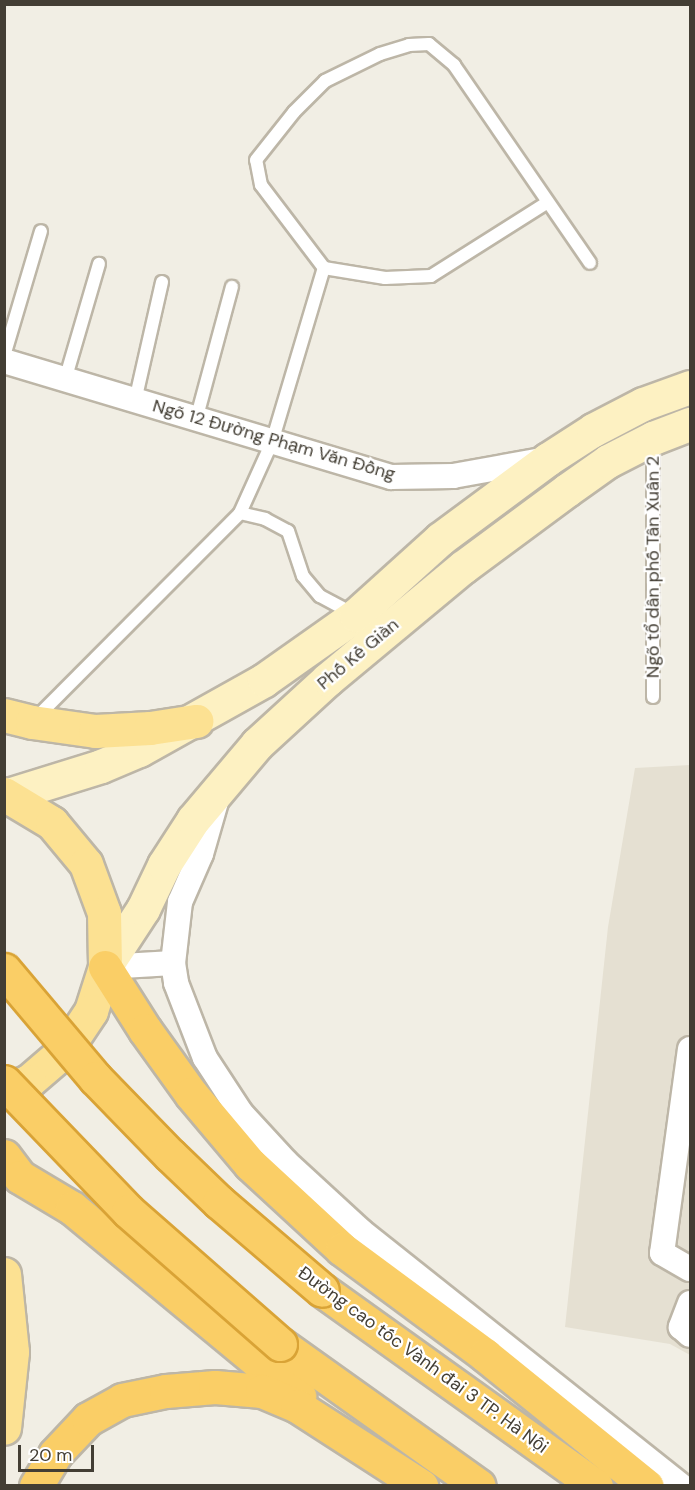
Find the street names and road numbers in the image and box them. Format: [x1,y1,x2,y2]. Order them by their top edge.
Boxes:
street label: Ngõ 12 Đường Phạm Văn Đồng [150,395,398,485]
street label: Ngõ tổ dân phố Tân Xuân 2 [642,456,664,678]
street label: Phố Kẻ Giàn [313,614,403,694]
street label: Đường cao tốc Vành đai 3 TP. Hà Nội [294,1262,552,1458]

